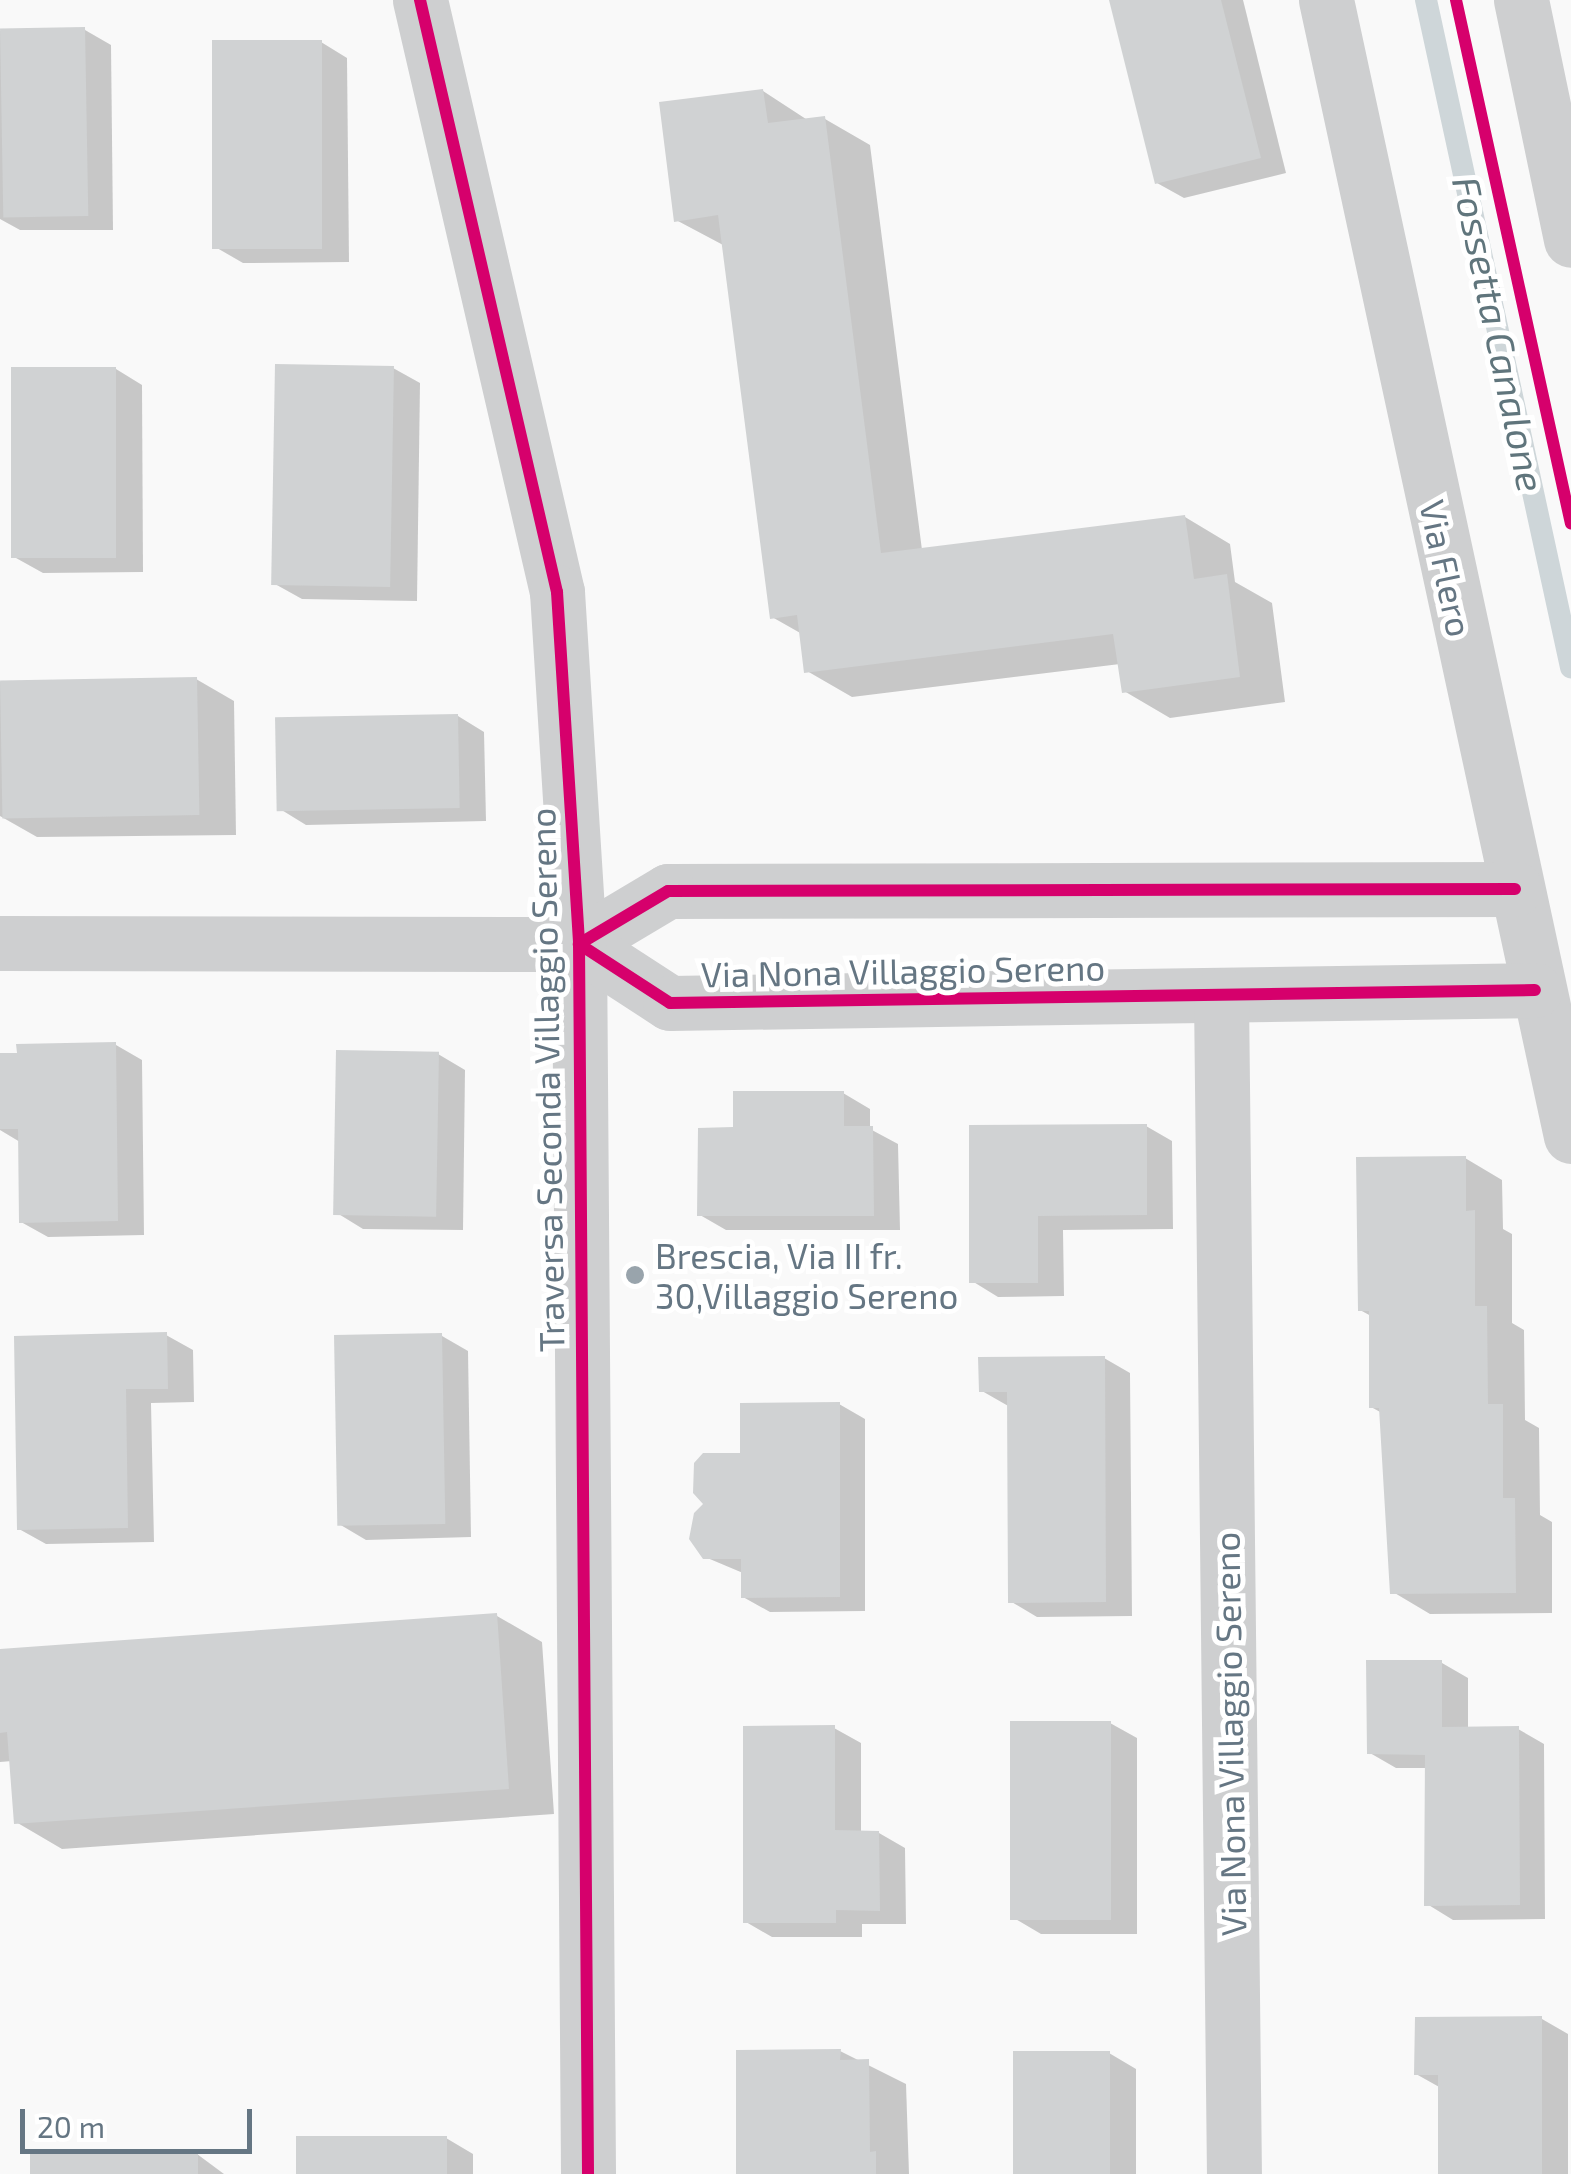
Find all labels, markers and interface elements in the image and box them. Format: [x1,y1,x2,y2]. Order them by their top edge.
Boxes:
water label: Fossetta Canalone [1443,172,1555,496]
street label: Via Flero [1412,496,1482,640]
street label: Traversa Seconda Villaggio Sereno [520,807,572,1353]
street label: Via Nona Villaggio Sereno [700,945,1106,995]
place label: Brescia, Via II fr. 30,Villaggio Sereno [655,1234,958,1316]
marker: Brescia, Via II fr. 30,Villaggio Sereno [624,1264,646,1286]
street label: Via Nona Villaggio Sereno [1204,1531,1254,1937]
scale bar [25,2089,258,2151]
text: 20 m [37,2108,105,2144]

